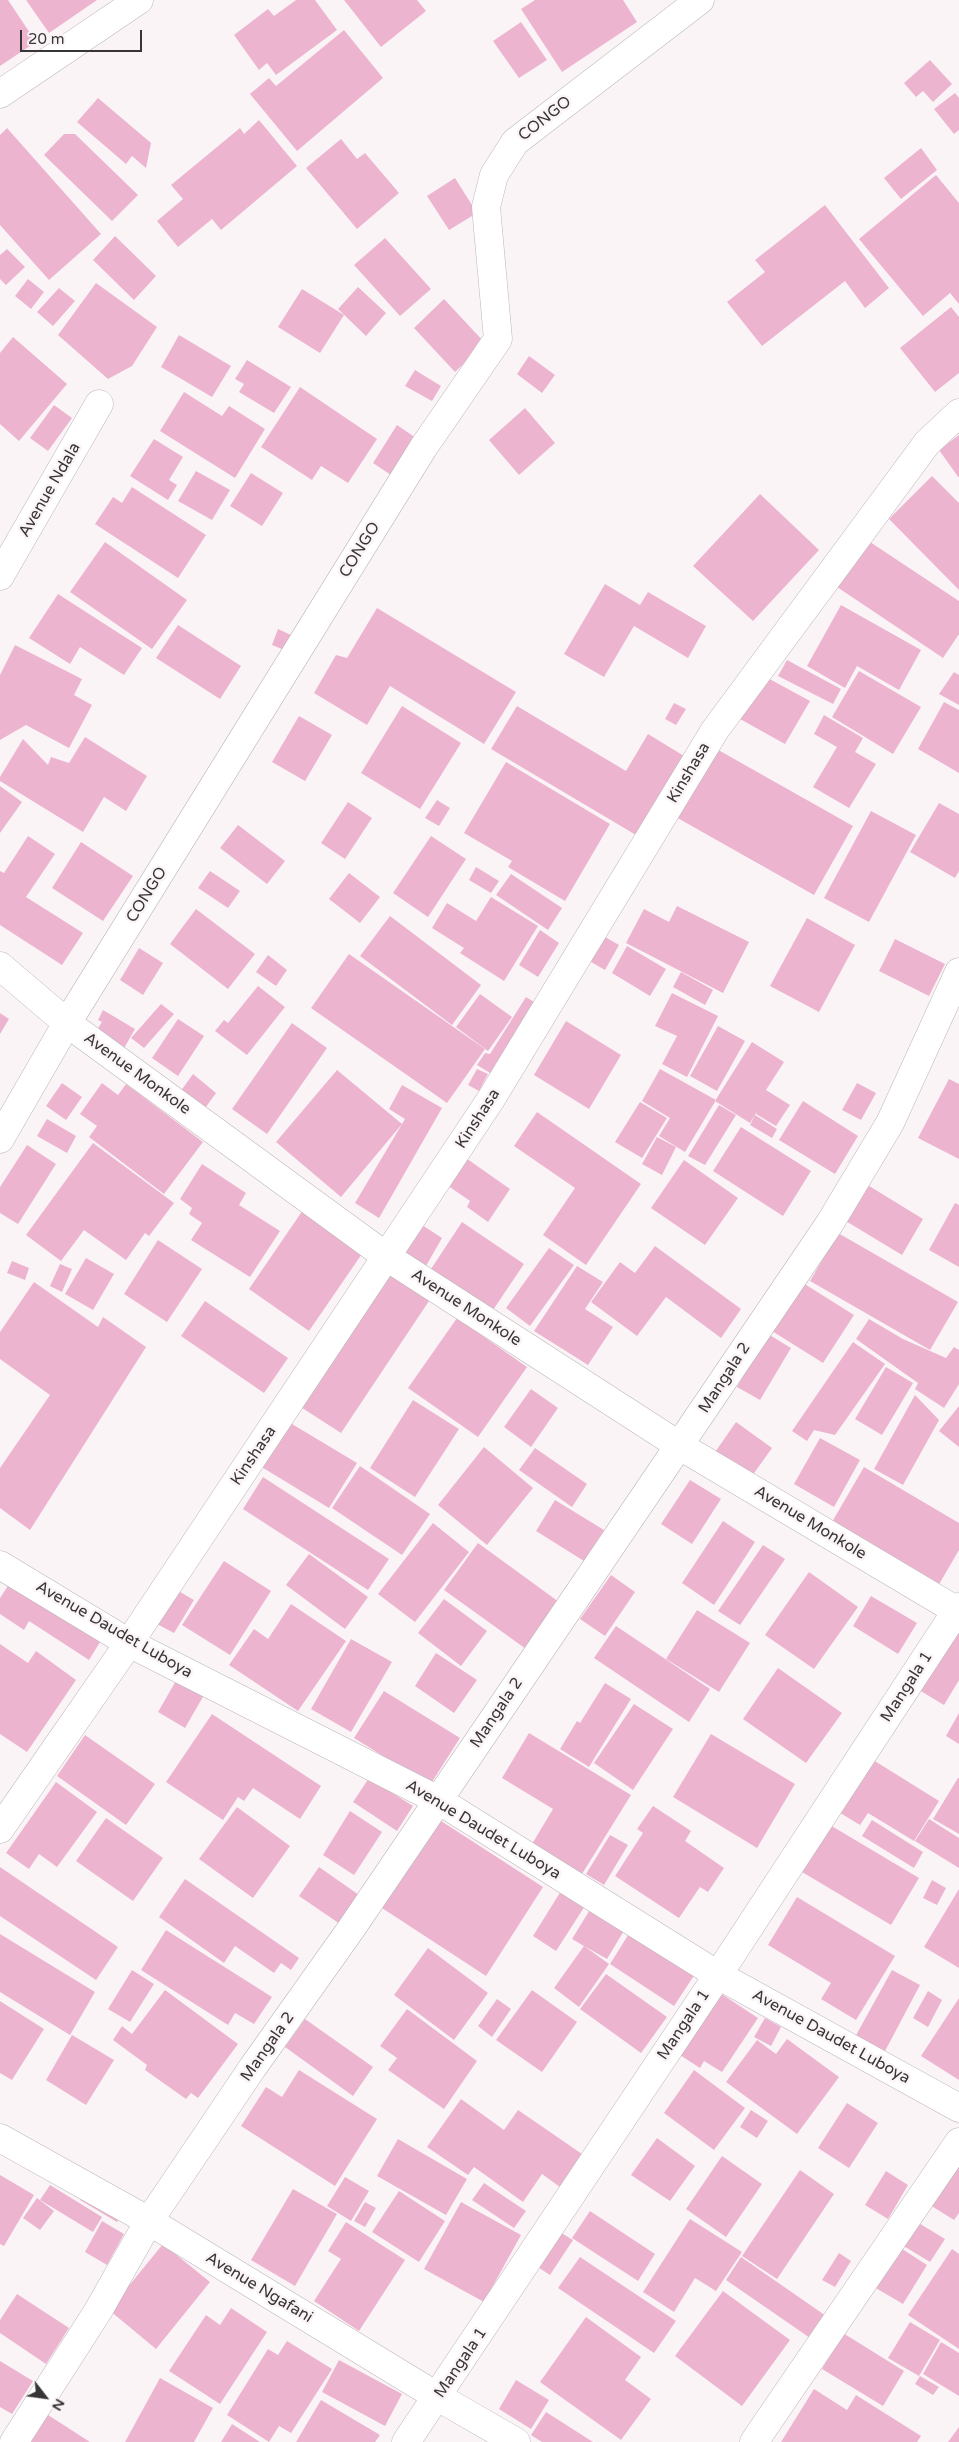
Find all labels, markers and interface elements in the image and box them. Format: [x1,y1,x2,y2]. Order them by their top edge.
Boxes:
scale bar [22,20,145,52]
text: 20 m [28,30,65,48]
street label: CONGO [515,92,575,146]
street label: Avenue Ndala [15,439,85,541]
street label: CONGO [335,519,385,581]
street label: Kinshasa [663,739,715,807]
street label: CONGO [122,864,172,926]
street label: Avenue Monkole [80,1029,194,1119]
street label: Kinshasa [452,1085,504,1153]
street label: Avenue Monkole [407,1265,525,1351]
street label: Mangala 2 [695,1339,755,1417]
street label: Kinshasa [227,1423,281,1489]
street label: Avenue Monkole [750,1482,870,1564]
street label: Avenue Daudet Luboya [32,1577,196,1683]
street label: Mangala 1 [877,1648,937,1726]
street label: Mangala 2 [467,1674,527,1752]
street label: Avenue Daudet Luboya [402,1776,564,1884]
street label: Mangala 1 [654,1986,714,2064]
street label: Avenue Daudet Luboya [749,1986,913,2088]
street label: Mangala 2 [237,2009,299,2085]
street label: Avenue Ngafani [202,2248,316,2328]
street label: Mangala 1 [431,2324,491,2402]
north arrow [20,2372,70,2422]
text: N [48,2396,69,2414]

